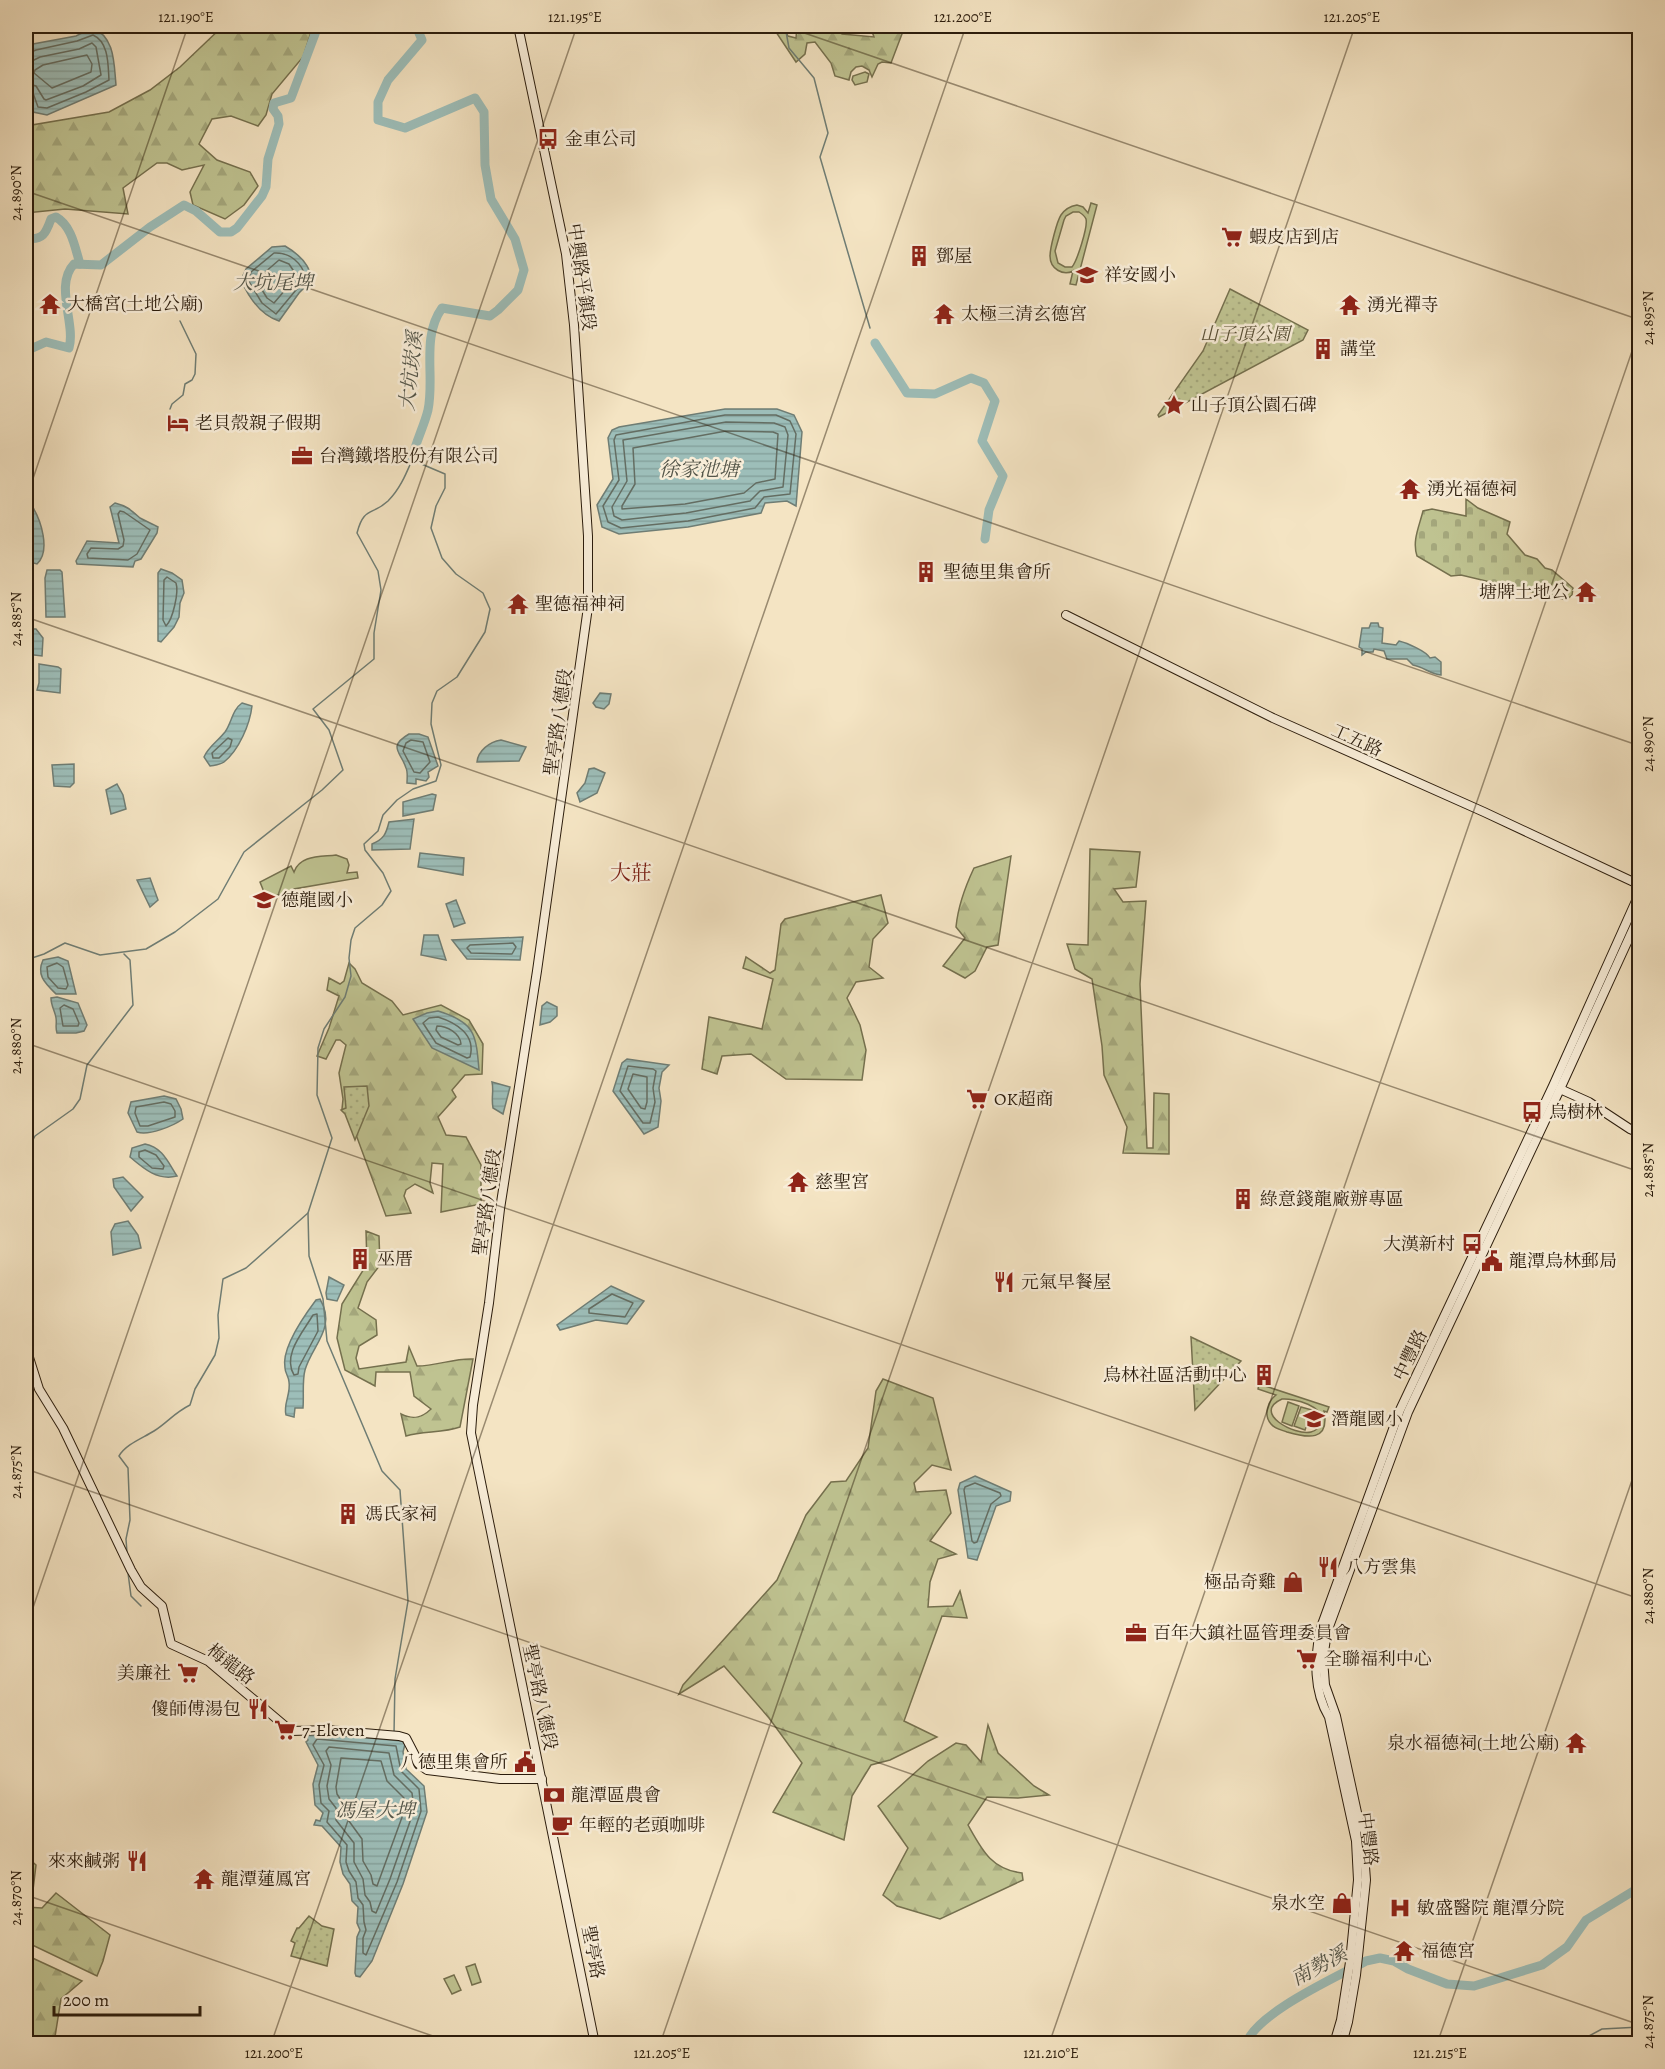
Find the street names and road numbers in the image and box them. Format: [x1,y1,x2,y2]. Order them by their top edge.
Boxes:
street label: 中興路平鎮段 [563,222,601,332]
street label: 聖亭路八德段 [539,667,577,777]
street label: 工五路 [1327,718,1387,762]
street label: 聖亭路八德段 [468,1147,506,1257]
street label: 中豐路 [1387,1325,1433,1385]
street label: 梅龍路 [202,1638,260,1690]
street label: 聖亭路八德段 [517,1642,563,1752]
street label: 中豐路 [1353,1811,1383,1867]
street label: 聖亭路 [576,1923,610,1981]

